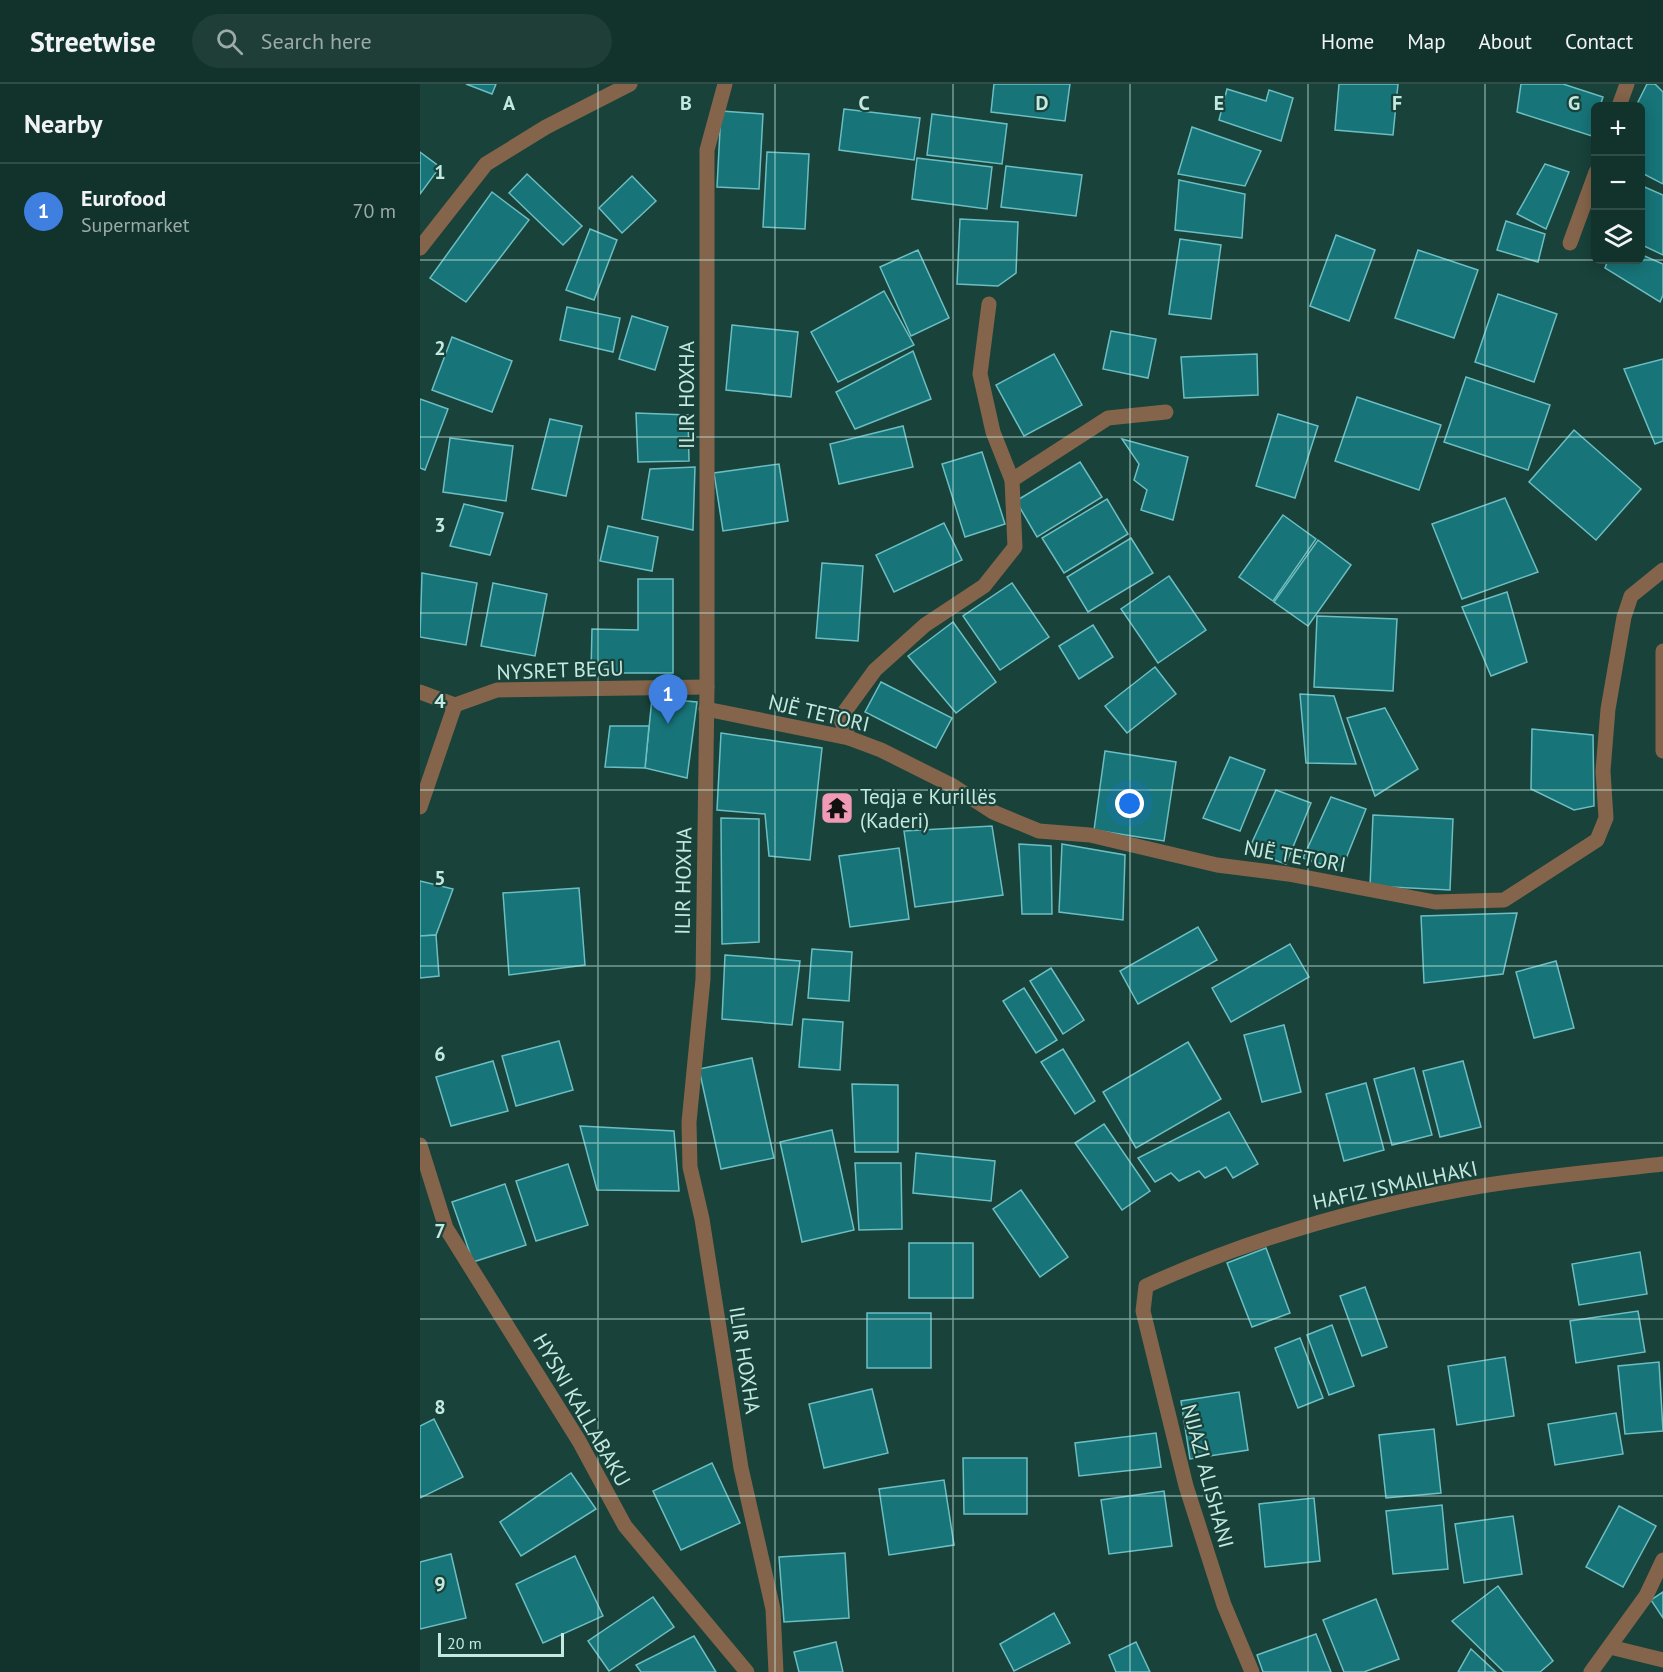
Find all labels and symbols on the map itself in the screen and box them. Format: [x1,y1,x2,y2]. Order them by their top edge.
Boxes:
text: A [503,90,516,116]
text: B [680,90,692,116]
text: C [858,90,870,116]
text: D [1036,90,1049,116]
text: E [1214,90,1224,116]
text: F [1392,90,1402,116]
text: G [1568,90,1580,116]
text: 1 [434,159,446,185]
text: 2 [434,335,446,361]
street label: ILIR HOXHA [673,340,700,449]
text: 3 [434,512,446,538]
street label: NYSRET BEGU [496,654,624,686]
pin: 1 [648,674,688,724]
text: 4 [434,688,446,714]
street label: NJË TETORI [766,688,872,738]
place label: Teqja e Kurillës (Kaderi) [860,783,997,834]
your location [1115,789,1144,818]
temple icon: Teqja e Kurillës (Kaderi) [819,790,855,826]
street label: ILIR HOXHA [669,826,697,935]
street label: NJË TETORI [1242,834,1348,878]
text: 5 [434,865,446,891]
text: 6 [434,1041,446,1067]
street label: HAFIZ ISMAILHAKI [1310,1154,1480,1216]
text: 7 [434,1218,446,1244]
street label: ILIR HOXHA [723,1305,767,1416]
street label: HYSNI KALLABAKU [527,1329,637,1491]
text: 8 [434,1394,446,1420]
street label: NIJAZI ALISHANI [1176,1401,1240,1551]
text: 9 [434,1571,446,1597]
scale bar [438,1630,564,1658]

